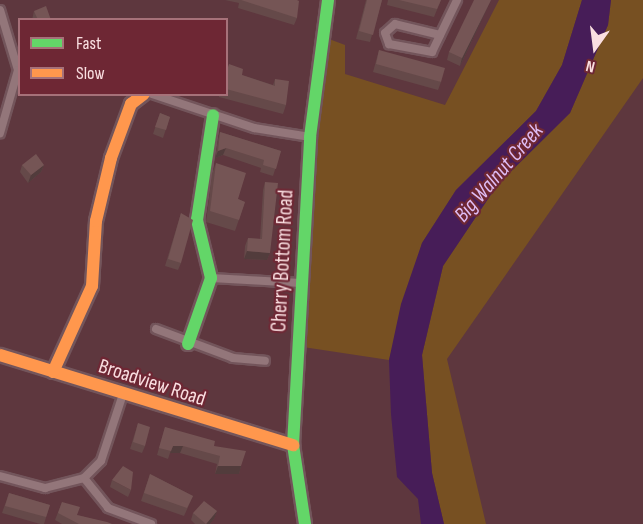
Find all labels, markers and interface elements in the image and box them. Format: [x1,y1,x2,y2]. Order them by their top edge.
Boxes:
legend [18,18,228,96]
north arrow [565,18,625,78]
text: Fast [76,33,101,54]
text: N [584,56,597,76]
text: Slow [76,63,105,84]
water label: Big Walnut Creek [449,118,549,228]
street label: Cherry Bottom Road [267,189,299,333]
street label: Broadview Road [95,354,209,412]

